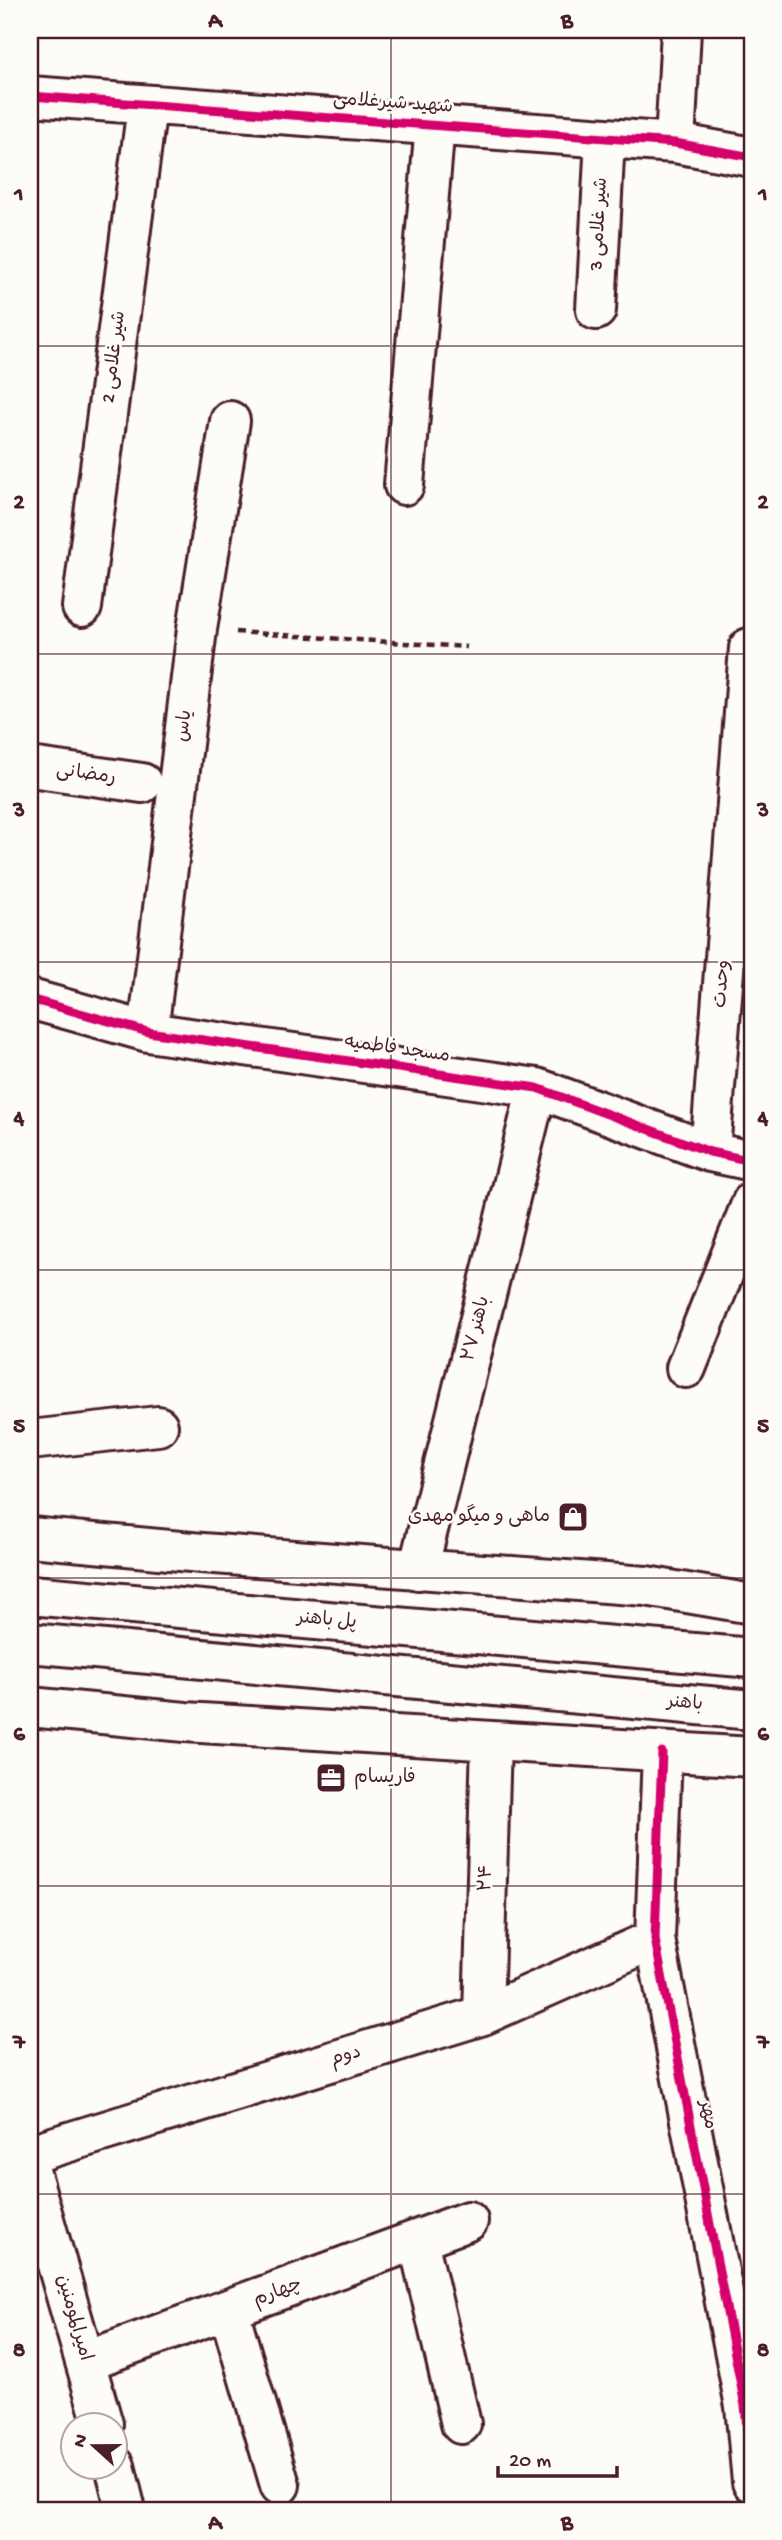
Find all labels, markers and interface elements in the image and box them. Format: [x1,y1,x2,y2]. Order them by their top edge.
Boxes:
text: A [207,9,223,36]
text: B [560,9,574,36]
street label: شهید شیرغلامی [332,88,454,120]
street label: شیر غلامی 3 [586,177,614,272]
text: 1 [13,182,24,209]
text: 1 [757,182,768,209]
street label: شیر غلامی 2 [98,309,132,405]
text: 2 [13,490,25,517]
text: 2 [757,490,769,517]
street label: یاس [172,709,198,743]
street label: رمضانی [55,759,117,791]
text: 3 [12,798,25,825]
text: 3 [756,798,769,825]
street label: وحدت [710,959,736,1009]
street label: مسجد فاطمیه [343,1031,451,1069]
text: 4 [13,1106,25,1133]
text: 4 [757,1106,769,1133]
street label: باهنر ۲۷ [458,1294,496,1364]
text: 5 [13,1414,25,1441]
text: 5 [757,1414,769,1441]
shop icon: ماهی و میگو مهدی [556,1500,590,1534]
place label: ماهی و میگو مهدی [408,1504,550,1529]
street label: پل باهنر [294,1607,358,1635]
street label: باهنر [664,1691,704,1717]
text: 6 [13,1722,26,1749]
text: 6 [757,1722,770,1749]
office icon: فاریسام [314,1761,348,1795]
place label: فاریسام [354,1767,416,1790]
street label: ۲۴ [475,1864,499,1892]
text: 7 [12,2030,26,2057]
text: 7 [756,2030,770,2057]
street label: دوم [328,2041,364,2073]
street label: مهر [693,2097,721,2131]
street label: امیرالمومنین [50,2272,96,2364]
street label: چهارم [250,2273,306,2313]
text: 8 [13,2338,26,2365]
text: 8 [757,2338,770,2365]
north arrow [60,2410,130,2480]
text: N [68,2431,94,2451]
scale bar [498,2435,618,2479]
text: 20 m [509,2450,551,2475]
text: A [207,2511,223,2538]
text: B [560,2511,574,2538]

